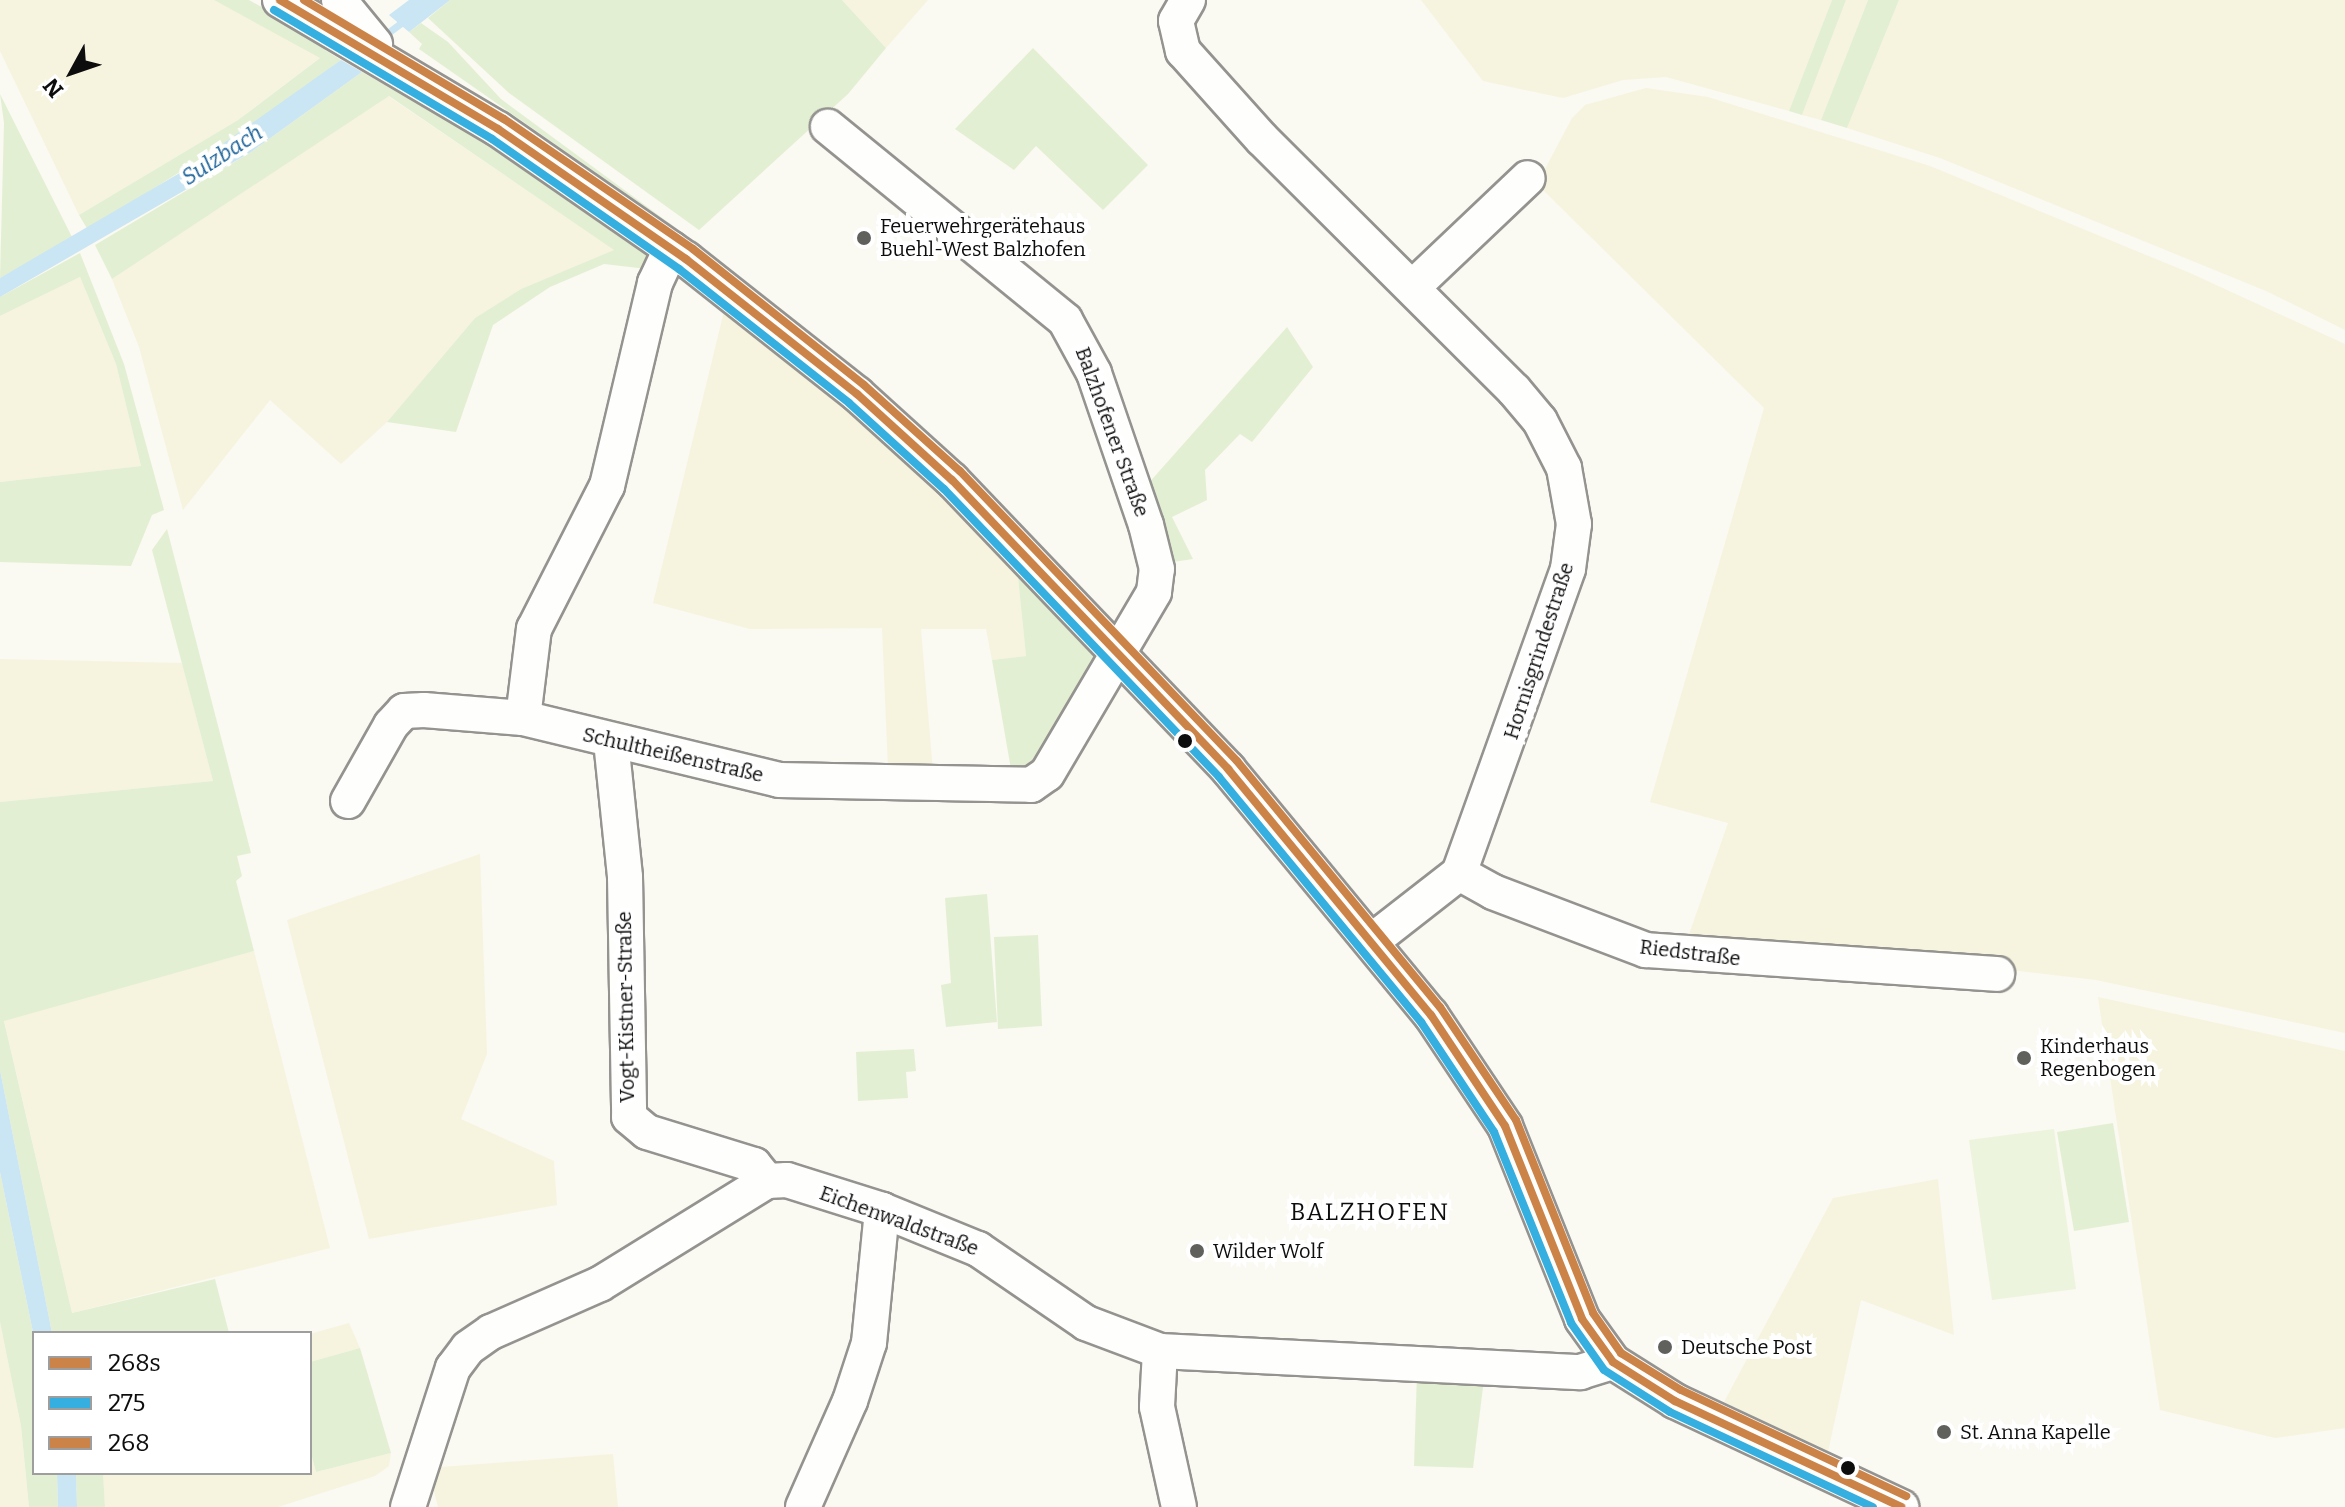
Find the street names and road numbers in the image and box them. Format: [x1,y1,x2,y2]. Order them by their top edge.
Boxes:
street label: Balzhofener Straße [1070,344,1154,520]
street label: Hornisgrindestraße [1499,560,1579,742]
street label: Schultheißenstraße [580,723,766,787]
street label: Vogt-Kistner-Straße [612,911,640,1103]
street label: Riedstraße [1638,935,1742,971]
street label: Eichenwaldstraße [816,1181,982,1261]

